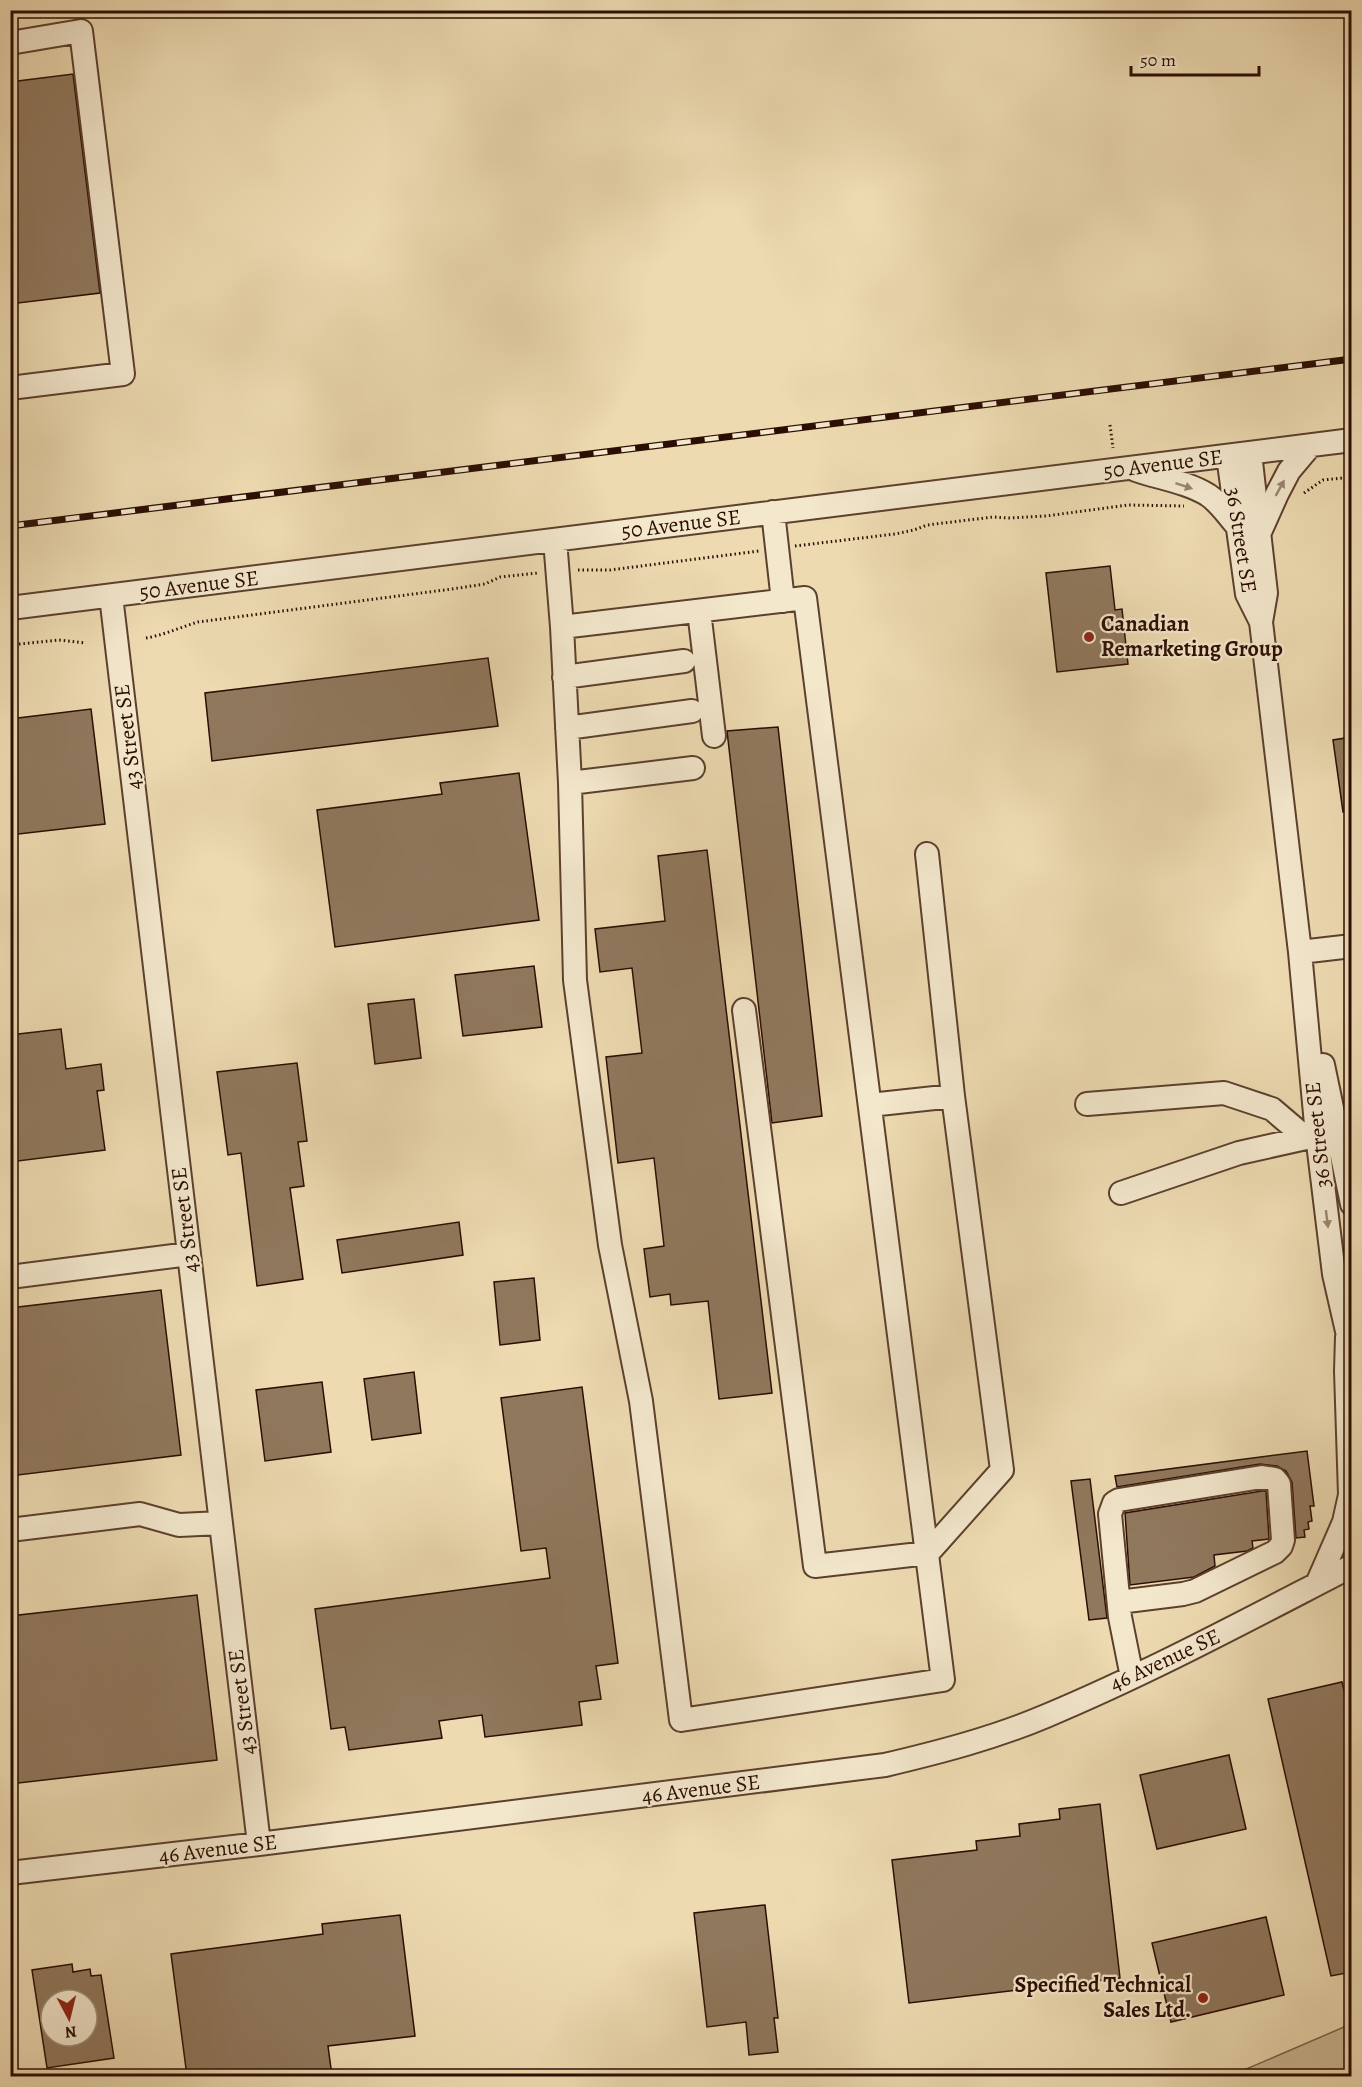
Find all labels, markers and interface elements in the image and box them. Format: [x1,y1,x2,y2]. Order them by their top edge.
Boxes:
scale bar [1131,39,1258,77]
text: 50 m [1140,48,1176,72]
street label: 50 Avenue SE [1102,442,1224,486]
one-way arrow [1275,479,1285,496]
one-way arrow [1175,481,1193,491]
street label: 36 Street SE [1218,485,1264,595]
street label: 50 Avenue SE [620,502,742,546]
street label: 50 Avenue SE [138,563,260,607]
place label: Canadian Remarketing Group [1101,609,1283,664]
marker: Canadian Remarketing Group [1082,630,1096,644]
street label: 43 Street SE [107,682,149,792]
street label: 36 Street SE [1298,1080,1338,1190]
street label: 43 Street SE [164,1165,206,1275]
one-way arrow [1323,1210,1332,1229]
street label: 46 Avenue SE [1105,1621,1225,1699]
street label: 43 Street SE [221,1647,263,1757]
street label: 46 Avenue SE [640,1767,762,1811]
street label: 46 Avenue SE [157,1827,279,1871]
place label: Specified Technical Sales Ltd. [1014,1970,1191,2025]
north arrow [39,1988,99,2048]
marker: Specified Technical Sales Ltd. [1196,1991,1210,2005]
text: N [63,2020,78,2044]

